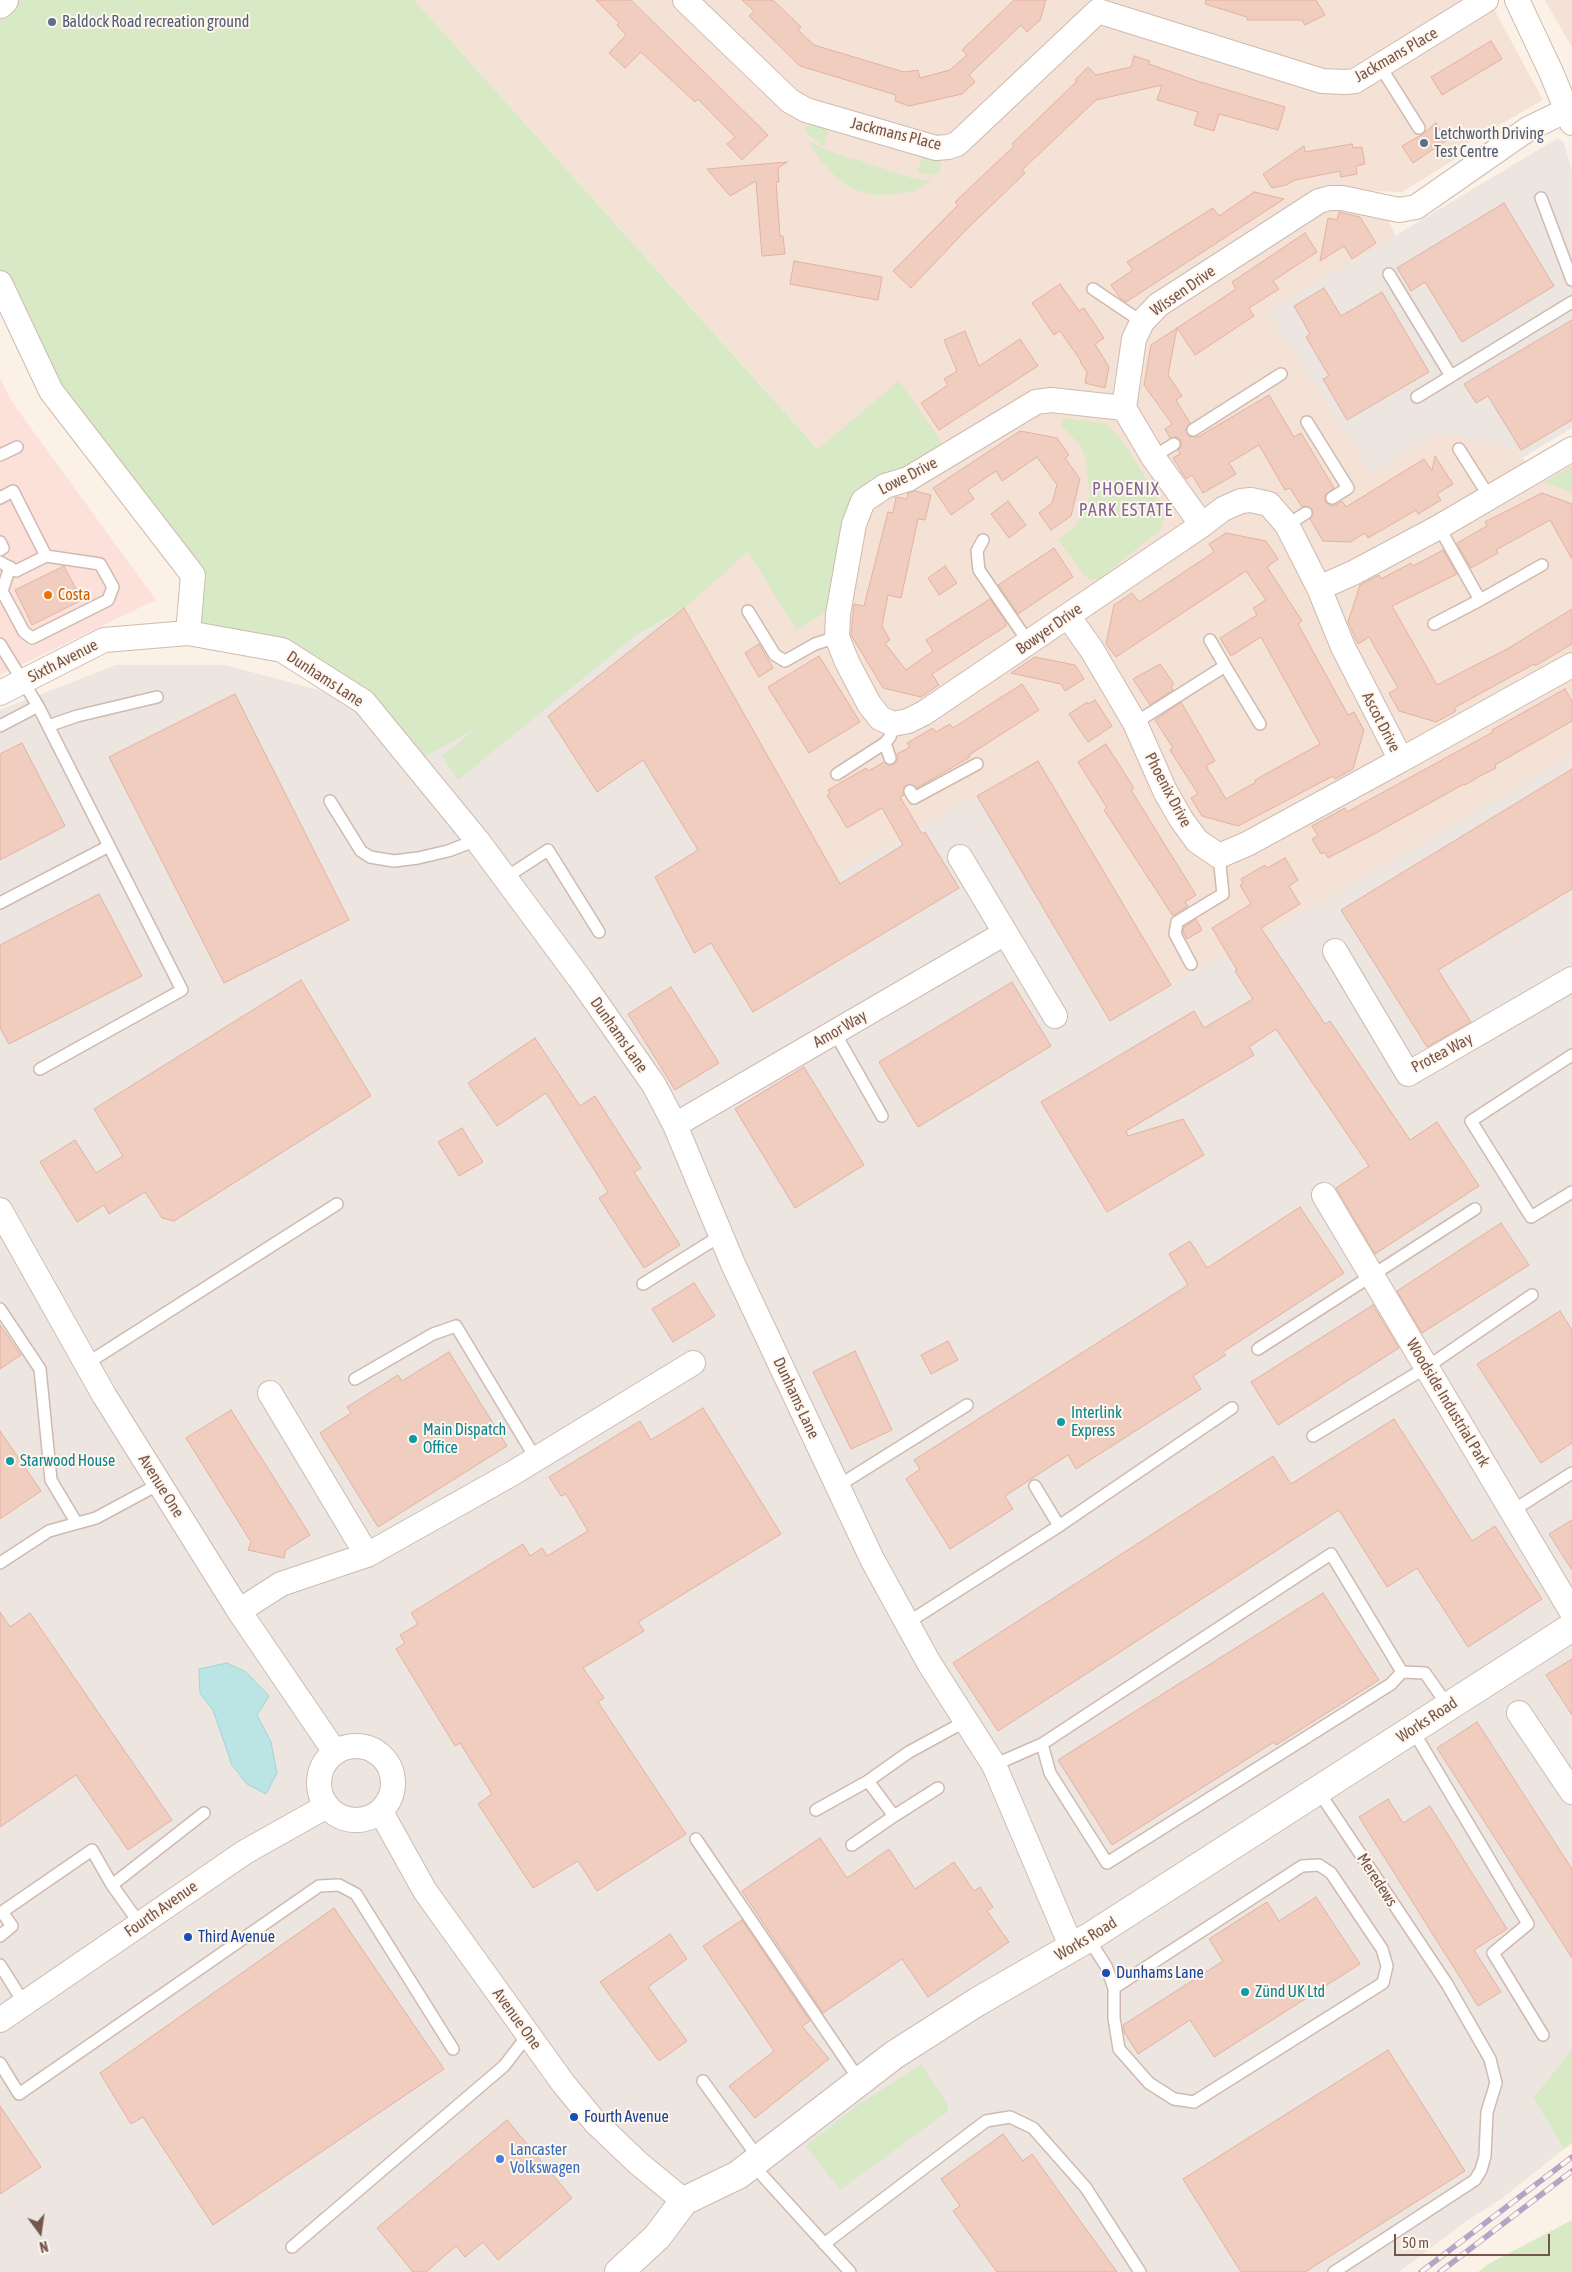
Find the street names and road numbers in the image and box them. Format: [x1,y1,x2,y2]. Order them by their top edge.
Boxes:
street label: Jackmans Place [1351,23,1441,87]
street label: Jackmans Place [849,113,943,155]
street label: Wissen Drive [1147,262,1219,320]
street label: Lowe Drive [875,453,941,499]
street label: Bowyer Drive [1012,599,1086,659]
street label: Sixth Avenue [25,635,101,687]
street label: Dunhams Lane [283,647,367,711]
street label: Ascot Drive [1358,689,1404,755]
street label: Phoenix Drive [1140,749,1196,831]
street label: Dunhams Lane [586,994,652,1076]
street label: Amor Way [810,1006,870,1052]
street label: Protea Way [1408,1029,1476,1077]
street label: Woodside Industrial Park [1402,1335,1494,1471]
street label: Dunhams Lane [769,1354,823,1442]
street label: Avenue One [134,1451,188,1521]
street label: Works Road [1393,1693,1461,1747]
street label: Meredews [1353,1850,1401,1910]
street label: Fourth Avenue [121,1877,201,1941]
street label: Works Road [1052,1913,1120,1965]
street label: Avenue One [488,1985,546,2053]

